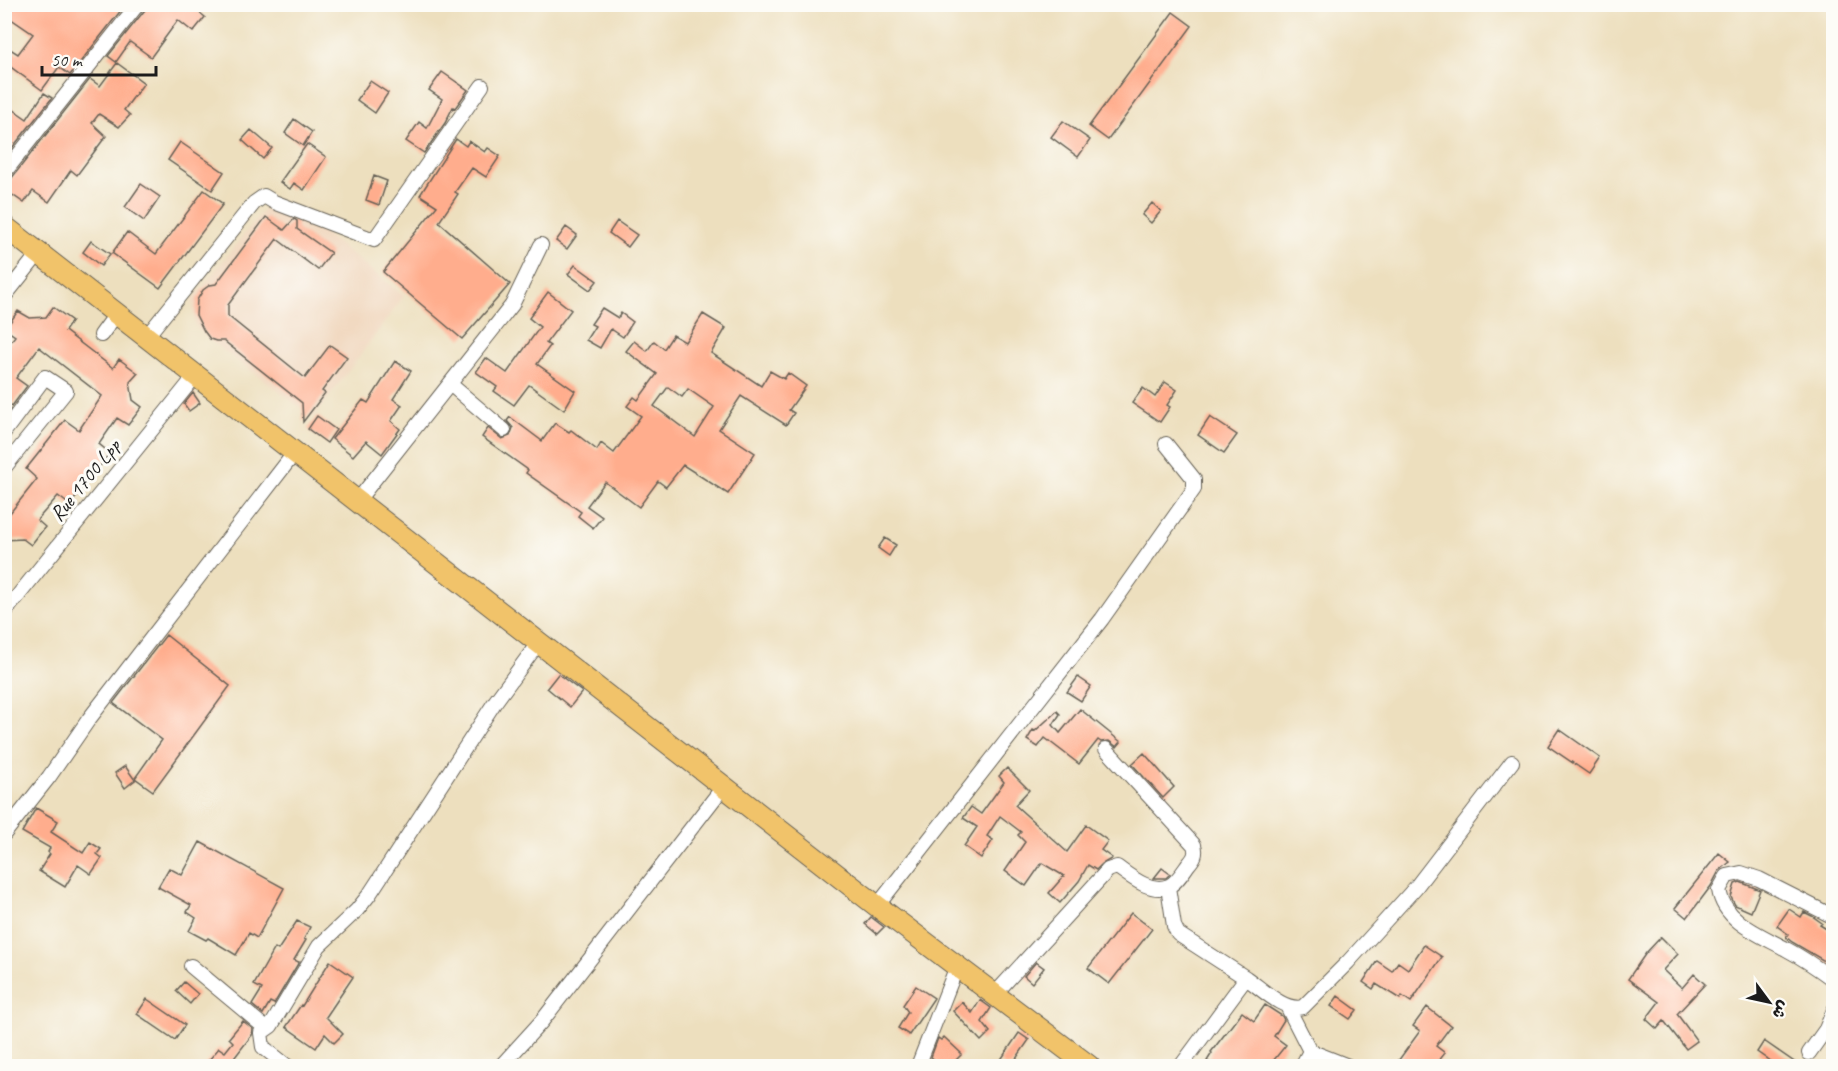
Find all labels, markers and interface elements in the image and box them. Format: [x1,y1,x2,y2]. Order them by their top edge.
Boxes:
scale bar [42,39,156,77]
text: 50 m [51,49,84,71]
street label: Rue 1700 Lpp [44,433,127,526]
north arrow [1739,972,1799,1032]
text: ش [1768,997,1794,1022]

